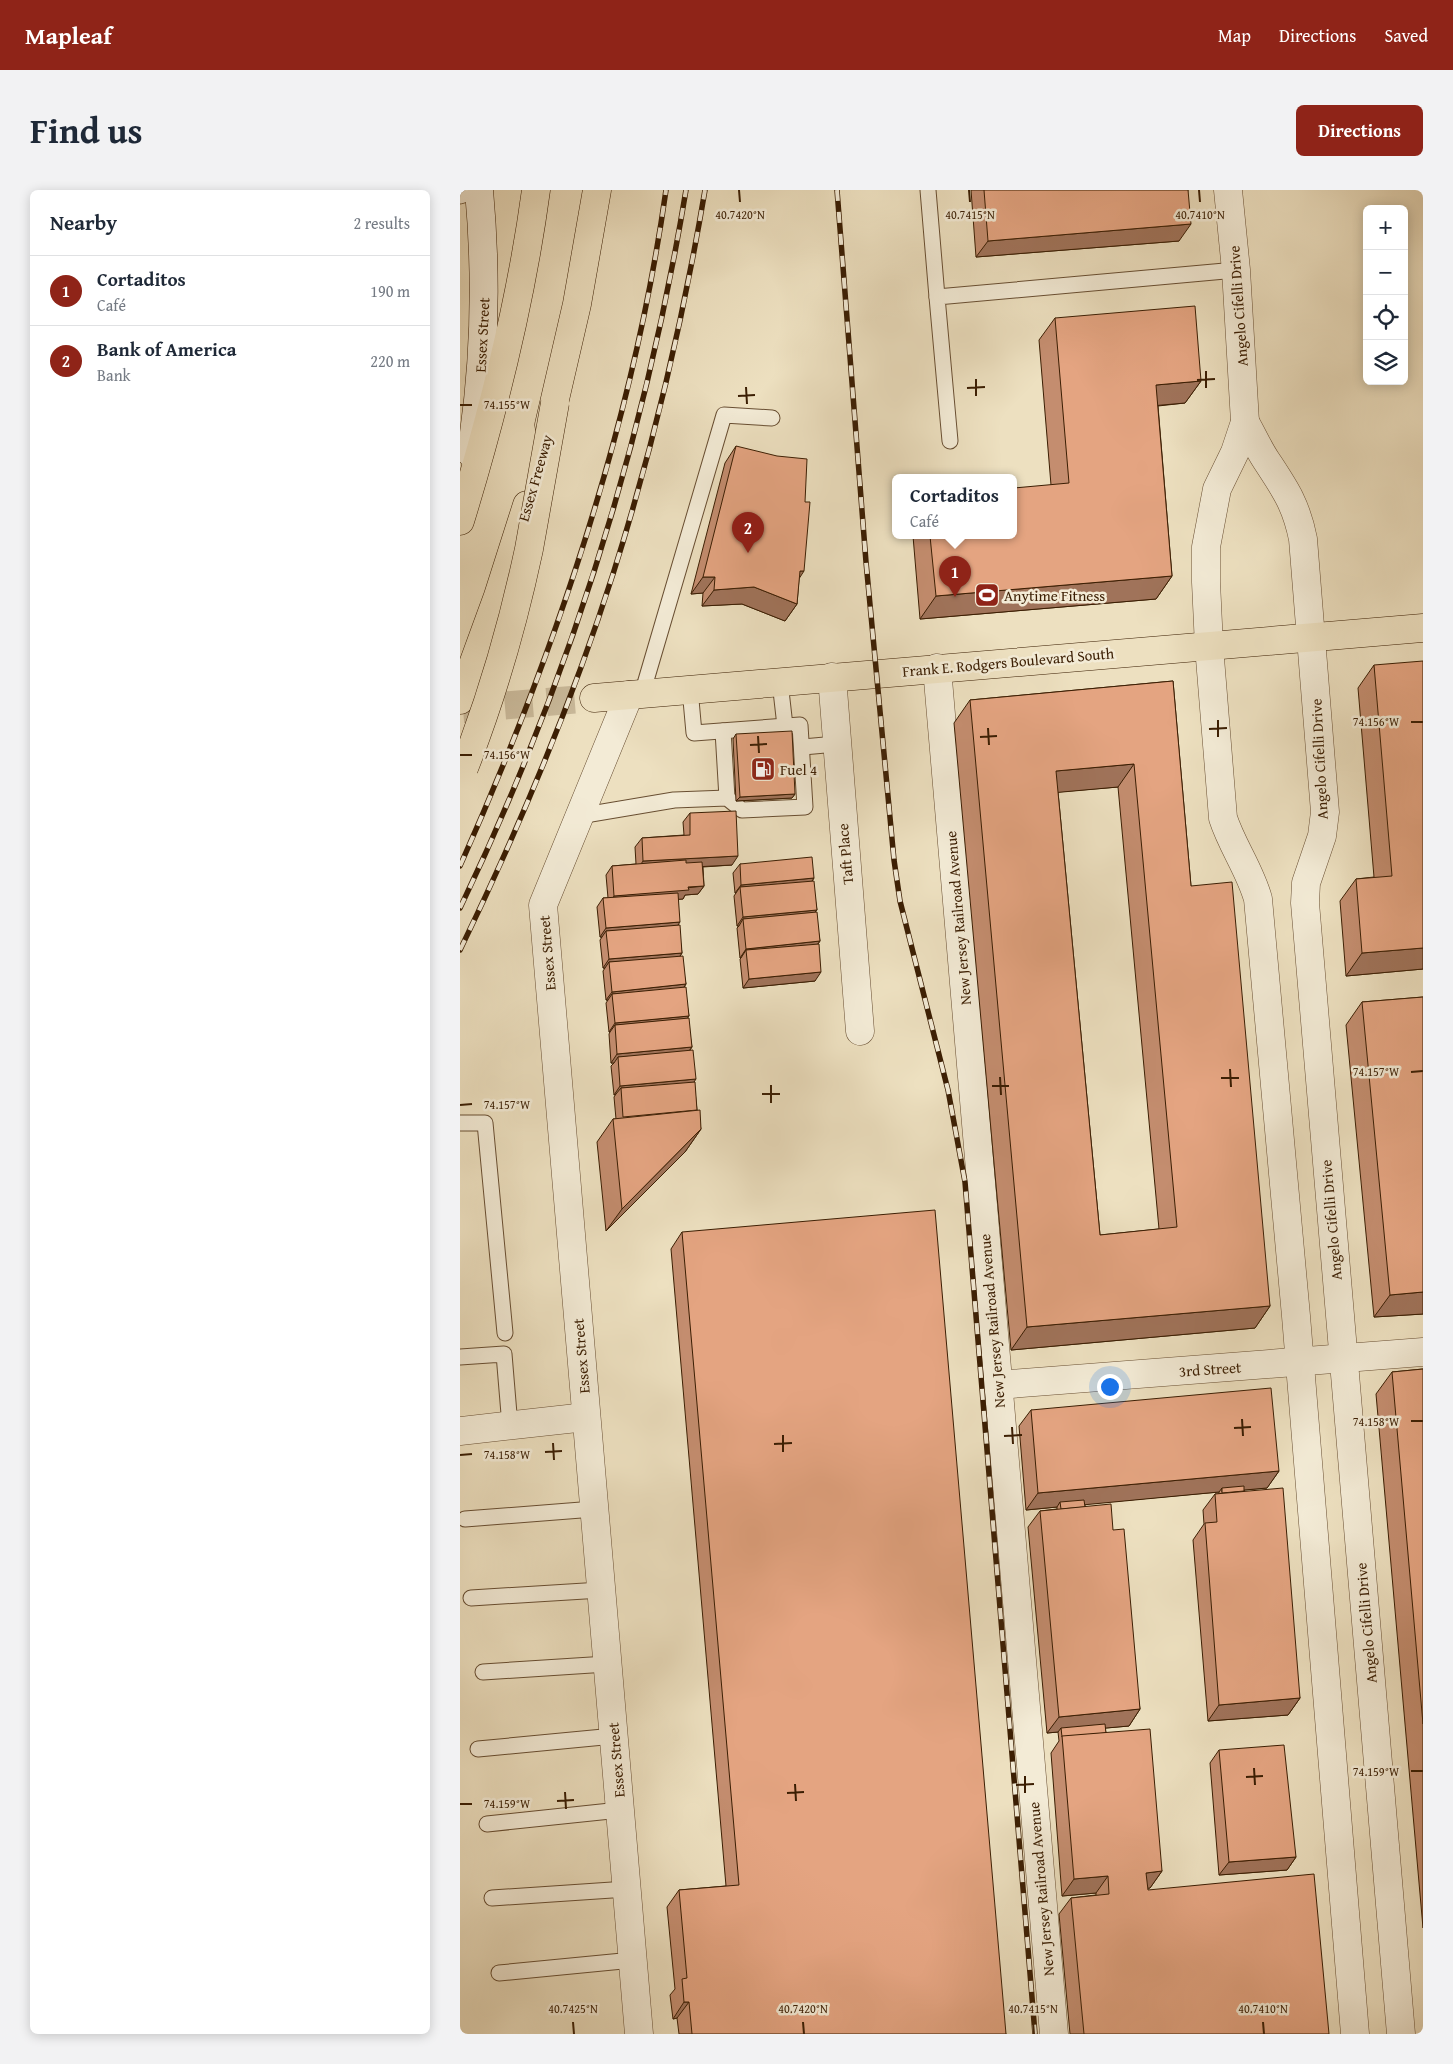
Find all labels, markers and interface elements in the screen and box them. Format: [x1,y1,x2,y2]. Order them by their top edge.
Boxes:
text: Mapleaf [25,18,112,53]
text: Map [1218,22,1251,49]
text: Directions [1279,22,1356,49]
text: Saved [1384,22,1428,49]
text: Find us [30,105,143,156]
button: Directions [1296,105,1423,156]
map controls [1363,205,1408,385]
button: + [1363,205,1408,250]
text: 40.7420°N [715,206,765,223]
text: 40.7415°N [945,206,995,223]
text: 40.7410°N [1175,206,1225,223]
text: Nearby [50,207,117,238]
text: 2 results [353,211,410,235]
street label: Angelo Cifelli Drive [1223,245,1253,367]
button: − [1363,250,1408,295]
text: Cortaditos [97,265,186,293]
text: 1 [62,279,70,303]
text: 190 m [370,279,410,303]
text: Café [97,293,126,317]
button: locate [1363,295,1408,340]
street label: Essex Street [470,296,494,373]
text: Bank of America [97,335,237,363]
button: layers [1363,340,1408,385]
text: 2 [62,349,70,373]
text: 220 m [370,349,410,373]
text: Bank [97,363,131,387]
text: 74.155°W [484,396,531,413]
street label: Essex Freeway [513,432,558,524]
popup [892,474,1017,539]
text: Cortaditos [910,481,999,509]
text: Café [910,509,939,533]
pin: 2 [732,512,764,553]
pin: 1 [939,556,971,597]
sports icon: Anytime Fitness [974,582,1000,608]
place label: Anytime Fitness [1004,585,1105,606]
street label: Frank E. Rodgers Boulevard South [901,642,1115,682]
street label: Angelo Cifelli Drive [1305,698,1333,820]
text: 74.156°W [1353,713,1400,730]
text: 74.156°W [484,746,531,763]
fuel station icon: Fuel 4 [750,756,776,782]
place label: Fuel 4 [780,759,817,780]
street label: Taft Place [832,823,858,885]
street label: New Jersey Railroad Avenue [940,830,976,1006]
street label: Essex Street [533,914,561,991]
text: 74.157°W [1353,1063,1400,1080]
text: 74.157°W [484,1096,531,1113]
street label: Angelo Cifelli Drive [1315,1159,1347,1281]
street label: New Jersey Railroad Avenue [974,1233,1010,1409]
street label: Essex Street [567,1317,595,1394]
street label: 3rd Street [1178,1356,1243,1382]
your location [1097,1374,1123,1400]
text: 74.158°W [1353,1413,1400,1430]
text: 74.158°W [484,1446,531,1463]
street label: Angelo Cifelli Drive [1350,1562,1382,1684]
street label: Essex Street [602,1721,630,1798]
text: 74.159°W [1353,1763,1400,1780]
text: 74.159°W [484,1795,531,1812]
street label: New Jersey Railroad Avenue [1023,1801,1059,1977]
text: 40.7425°N [548,2000,598,2017]
text: 40.7420°N [778,2000,828,2017]
text: 40.7415°N [1008,2000,1058,2017]
text: 40.7410°N [1238,2000,1288,2017]

